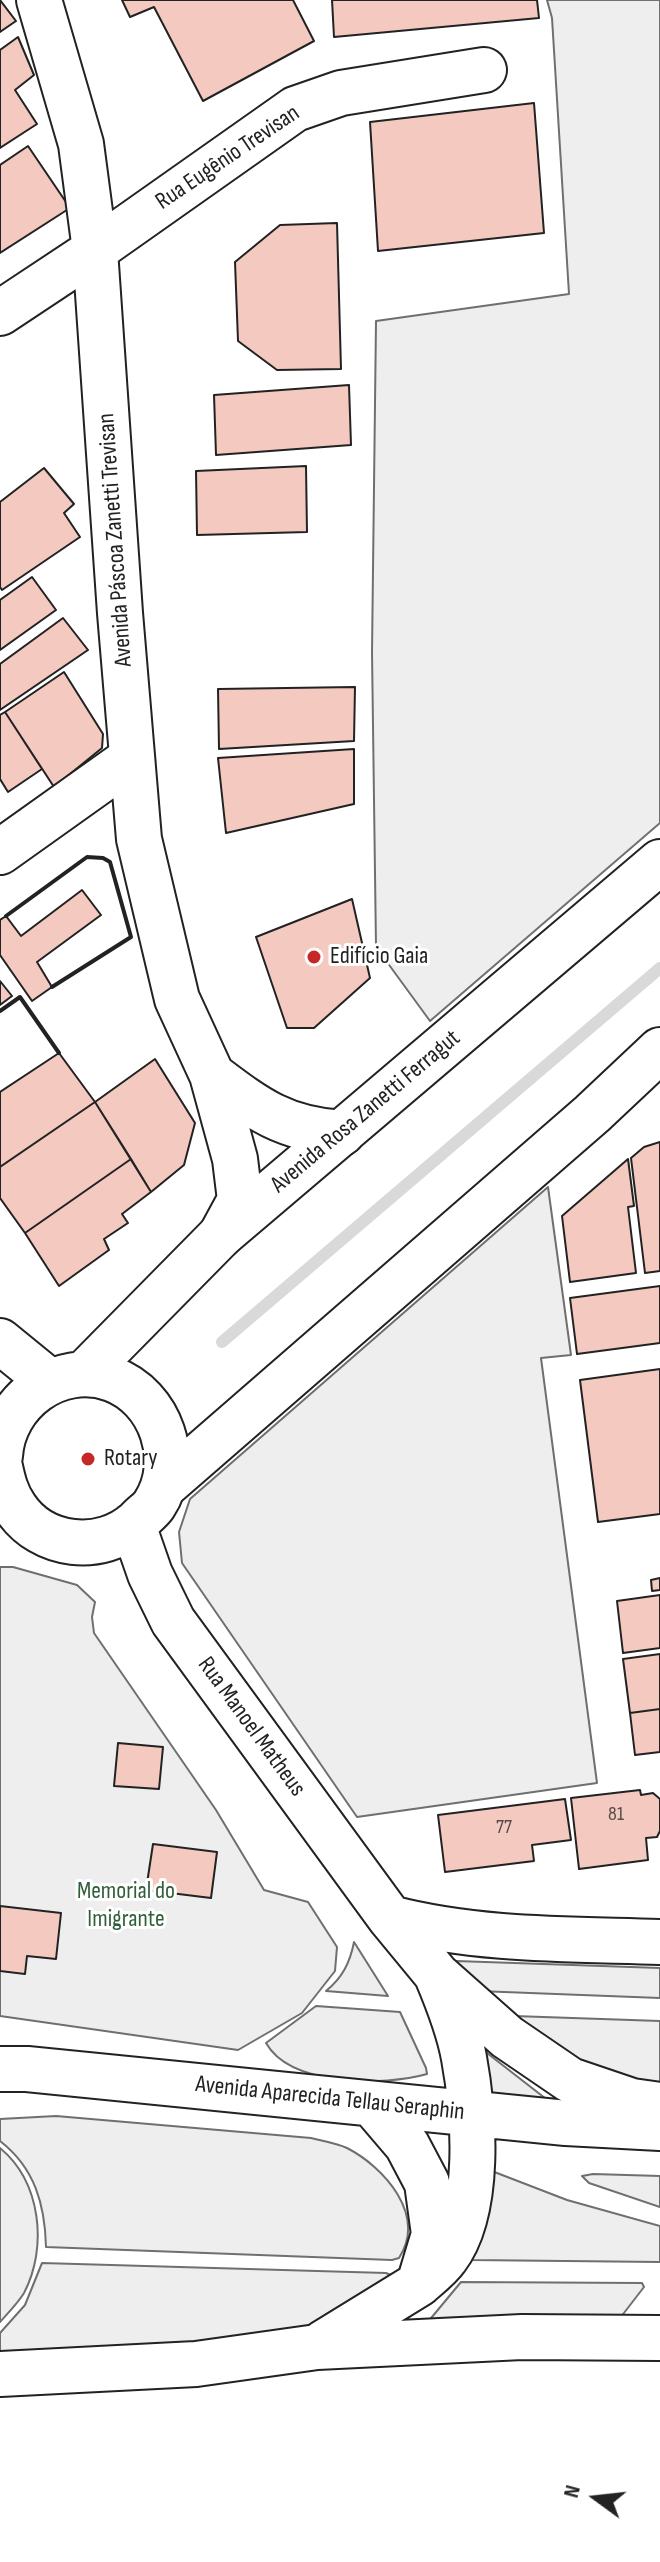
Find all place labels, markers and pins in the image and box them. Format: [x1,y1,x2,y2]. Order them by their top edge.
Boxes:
place label: Edifício Gaia [330,943,428,971]
marker: Edifício Gaia [305,948,323,966]
place label: Rotary [104,1445,158,1473]
marker: Rotary [79,1450,97,1468]

